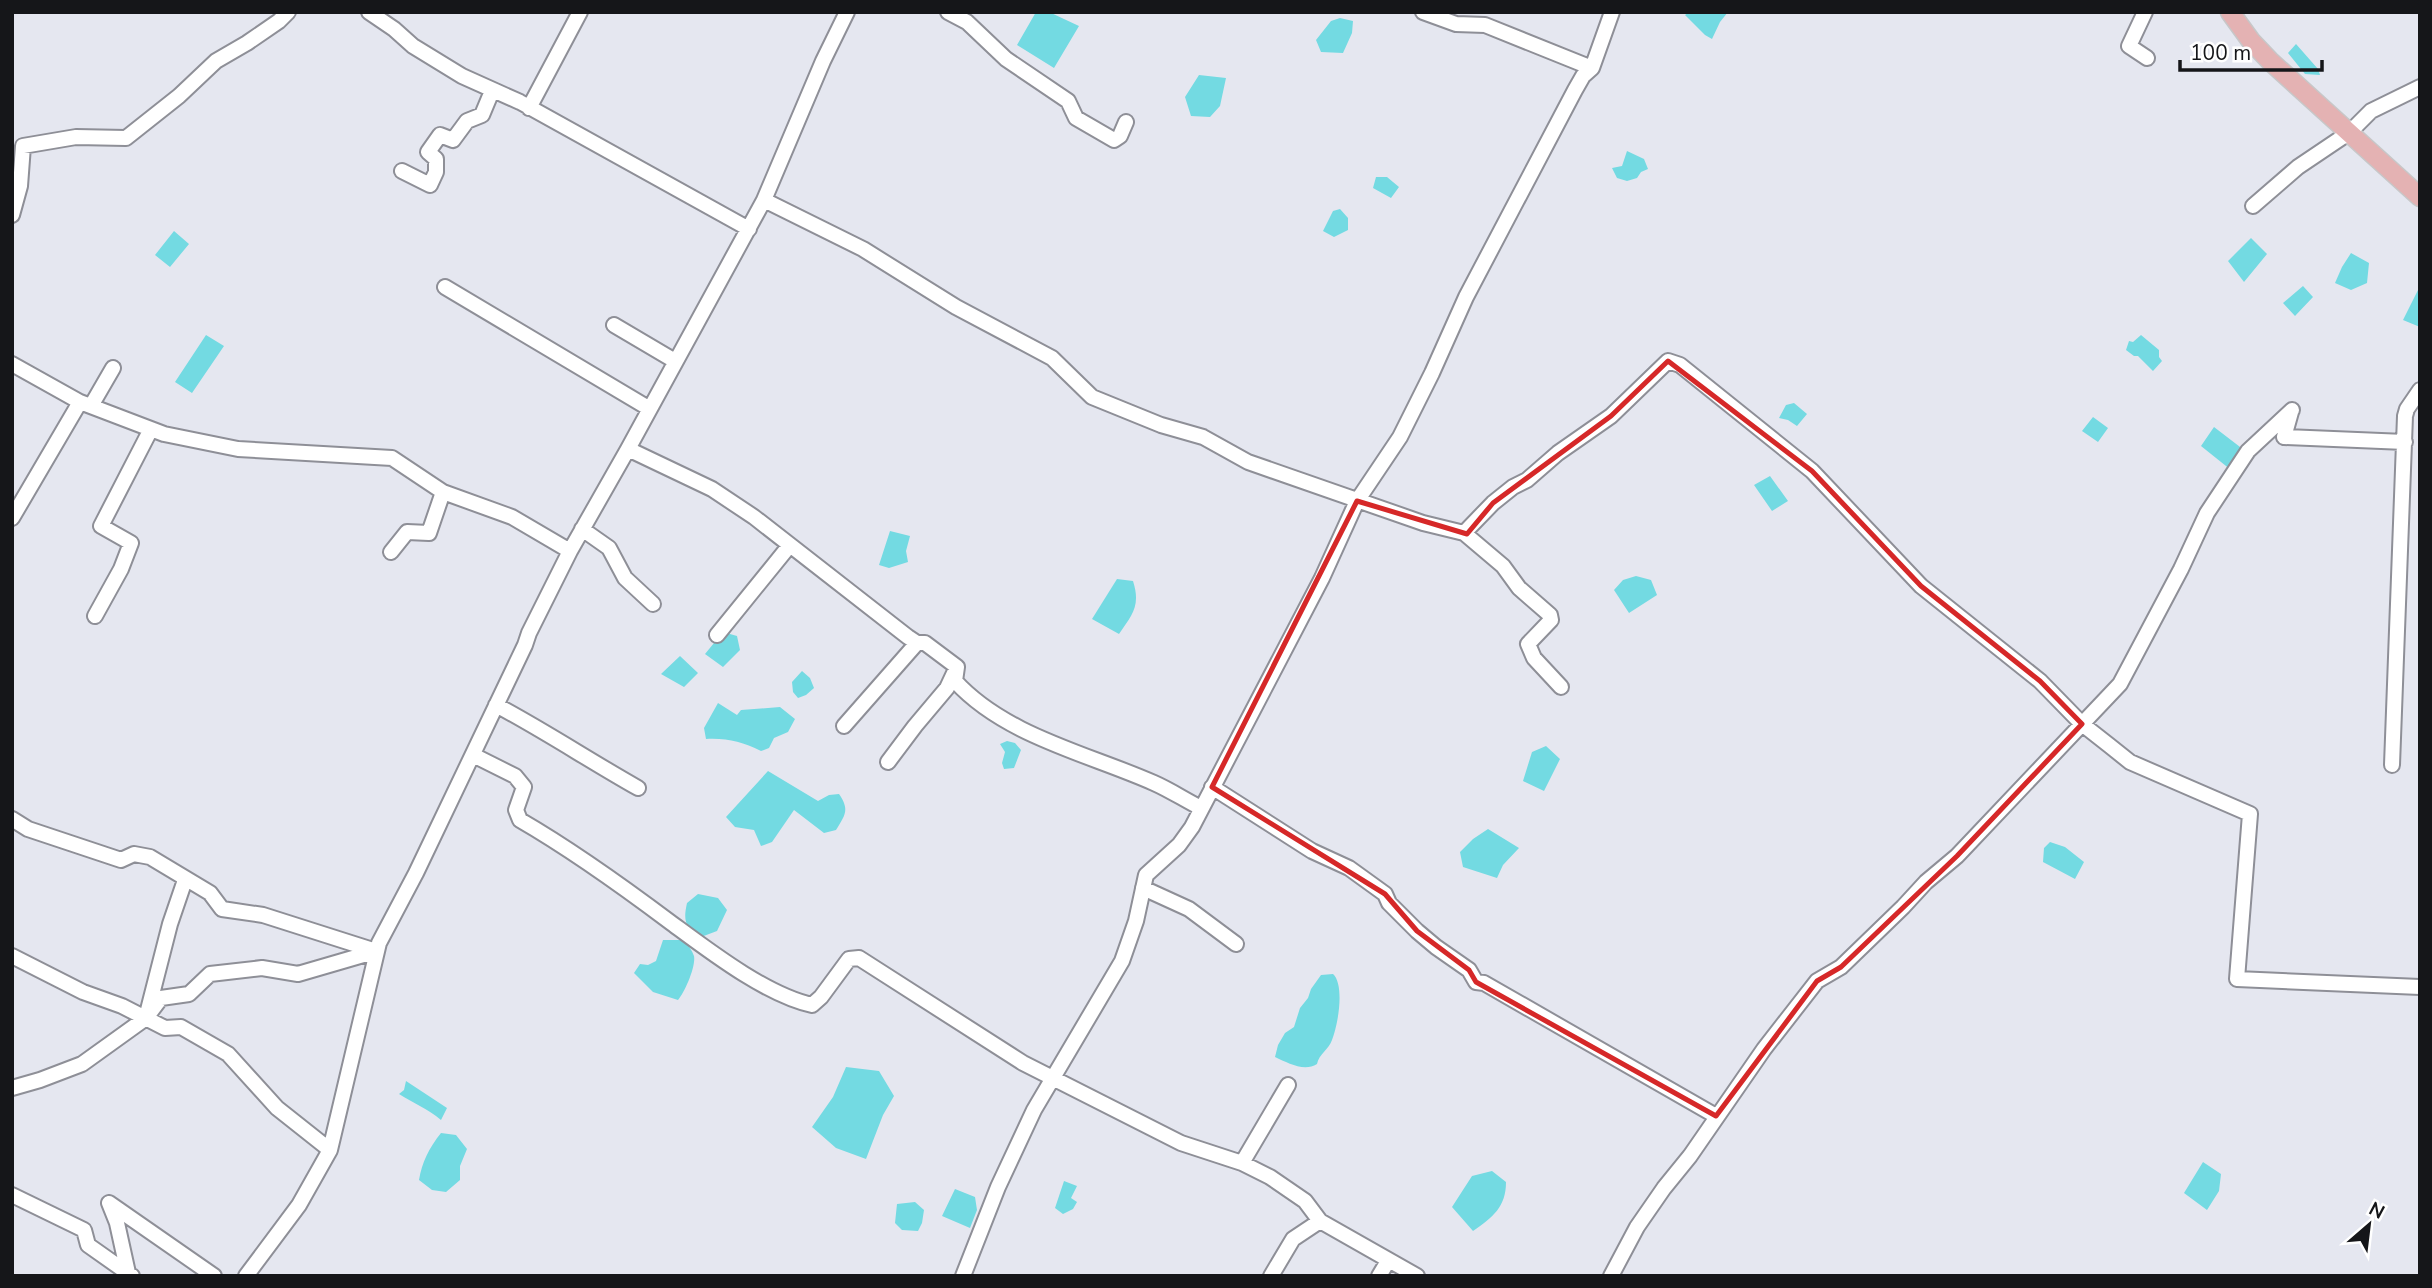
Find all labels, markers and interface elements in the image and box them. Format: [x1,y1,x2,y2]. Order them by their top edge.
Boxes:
scale bar [2180,28,2322,72]
text: 100 m [2190,39,2251,67]
north arrow [2334,1190,2404,1260]
text: N [2364,1196,2389,1226]

